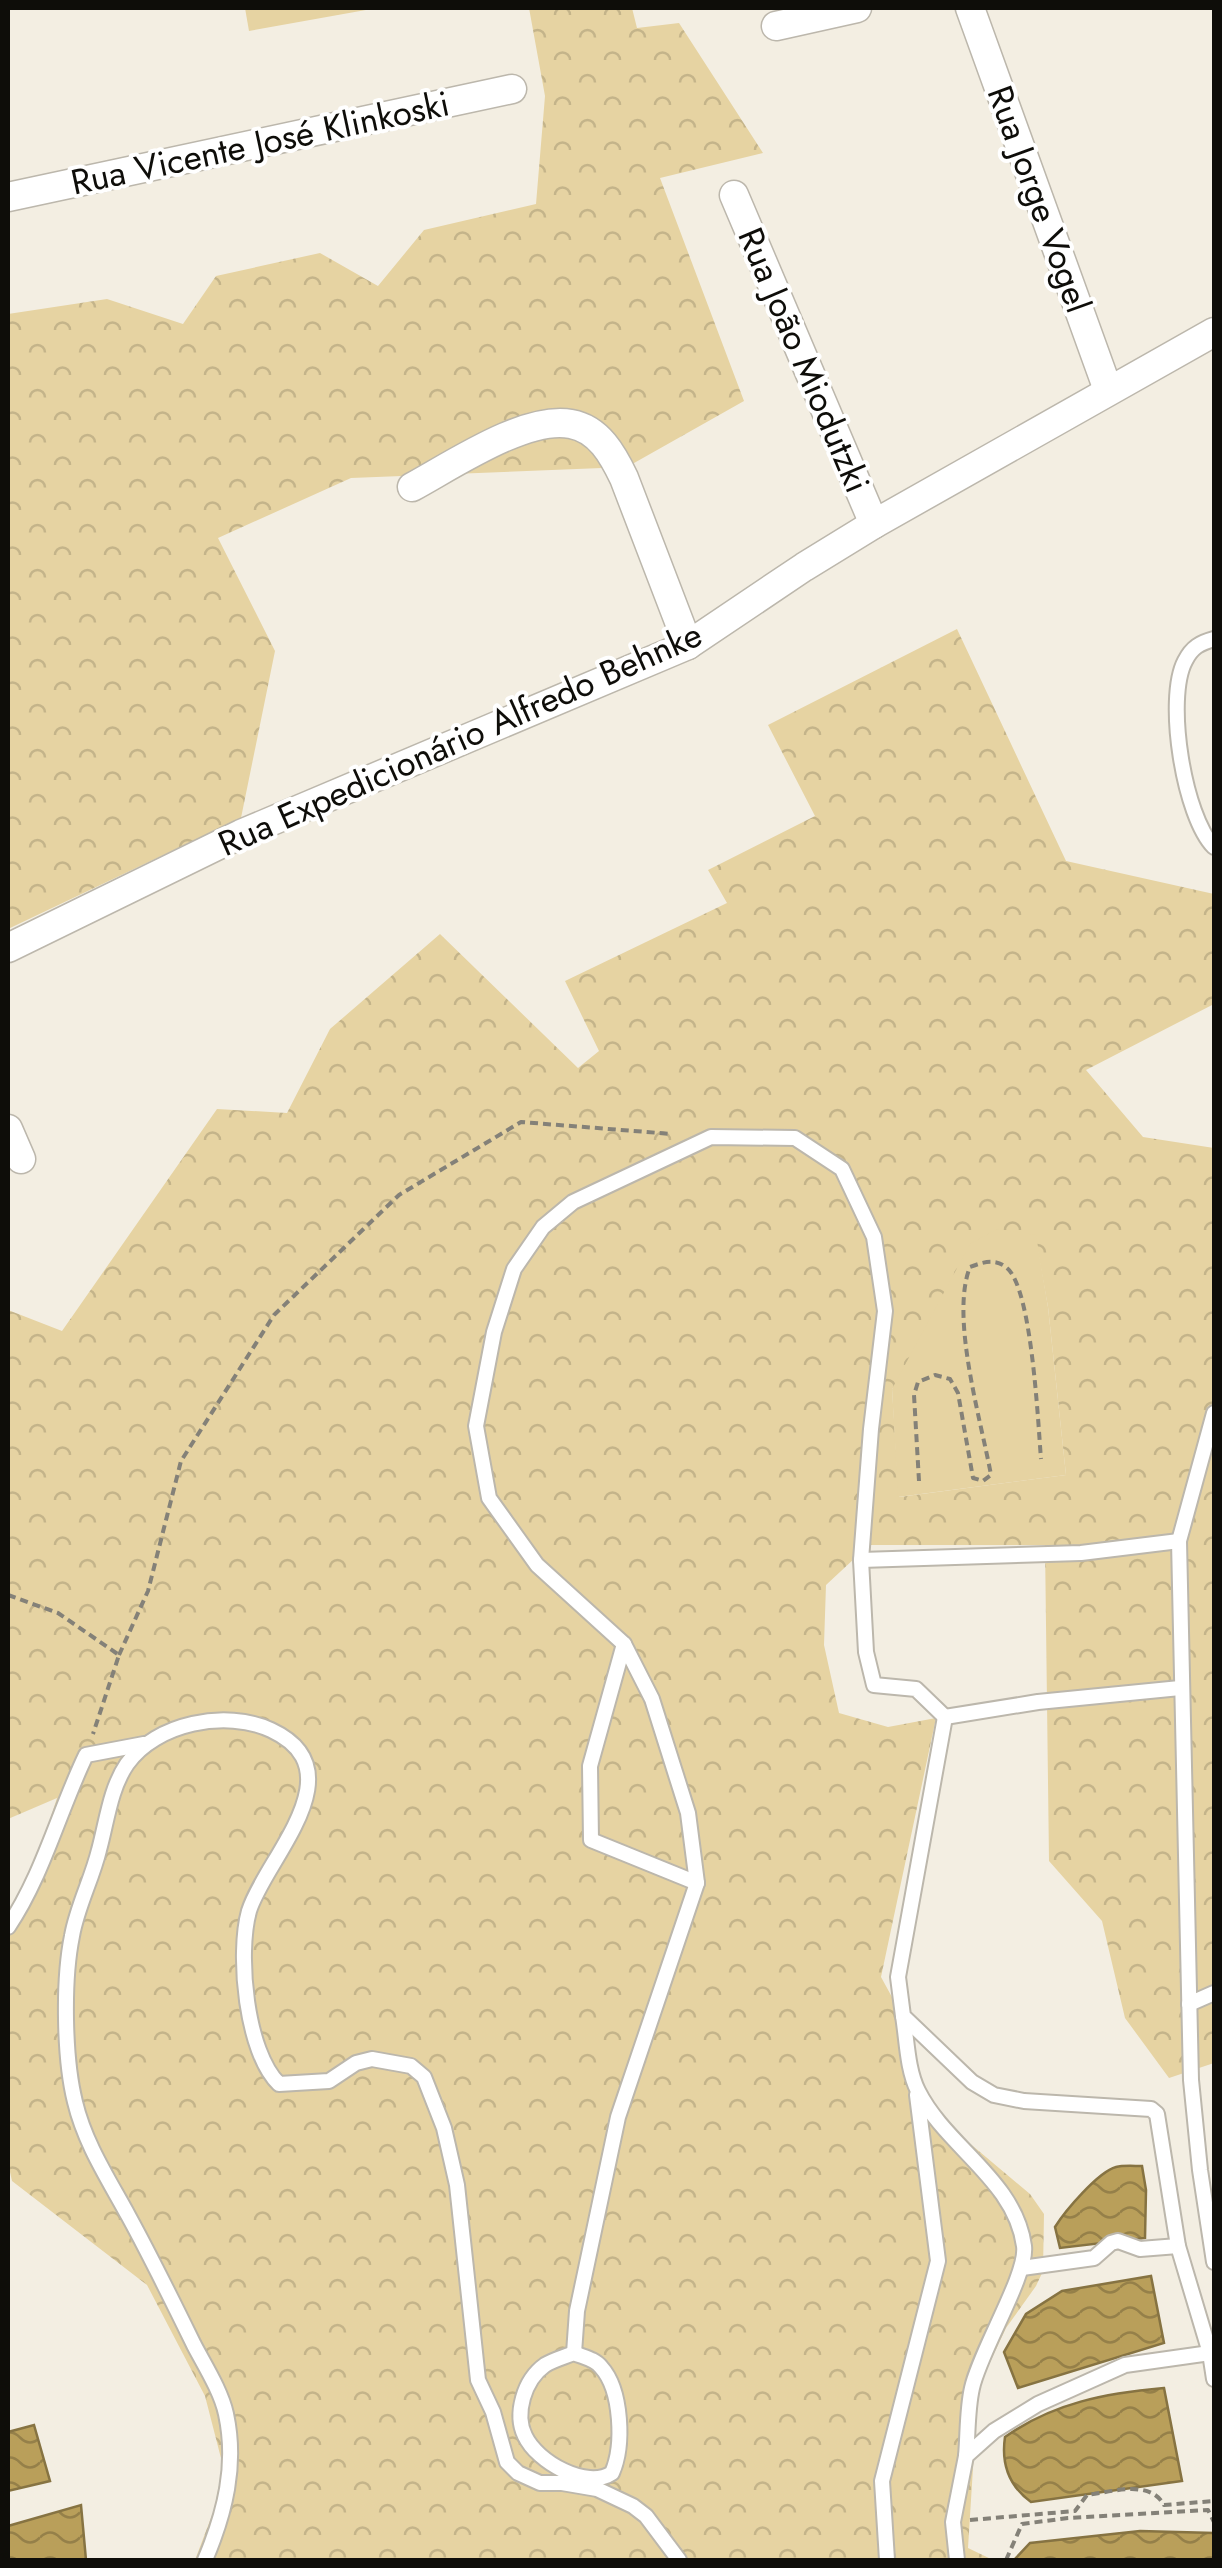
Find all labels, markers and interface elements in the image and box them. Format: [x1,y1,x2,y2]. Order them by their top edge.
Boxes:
street label: Rua Vicente José Klinkoski [66,78,454,208]
street label: Rua Jorge Vogel [975,79,1103,319]
street label: Rua João Miodutzki [726,220,882,500]
street label: Rua Expedicionário Alfredo Behnke [210,609,710,869]

